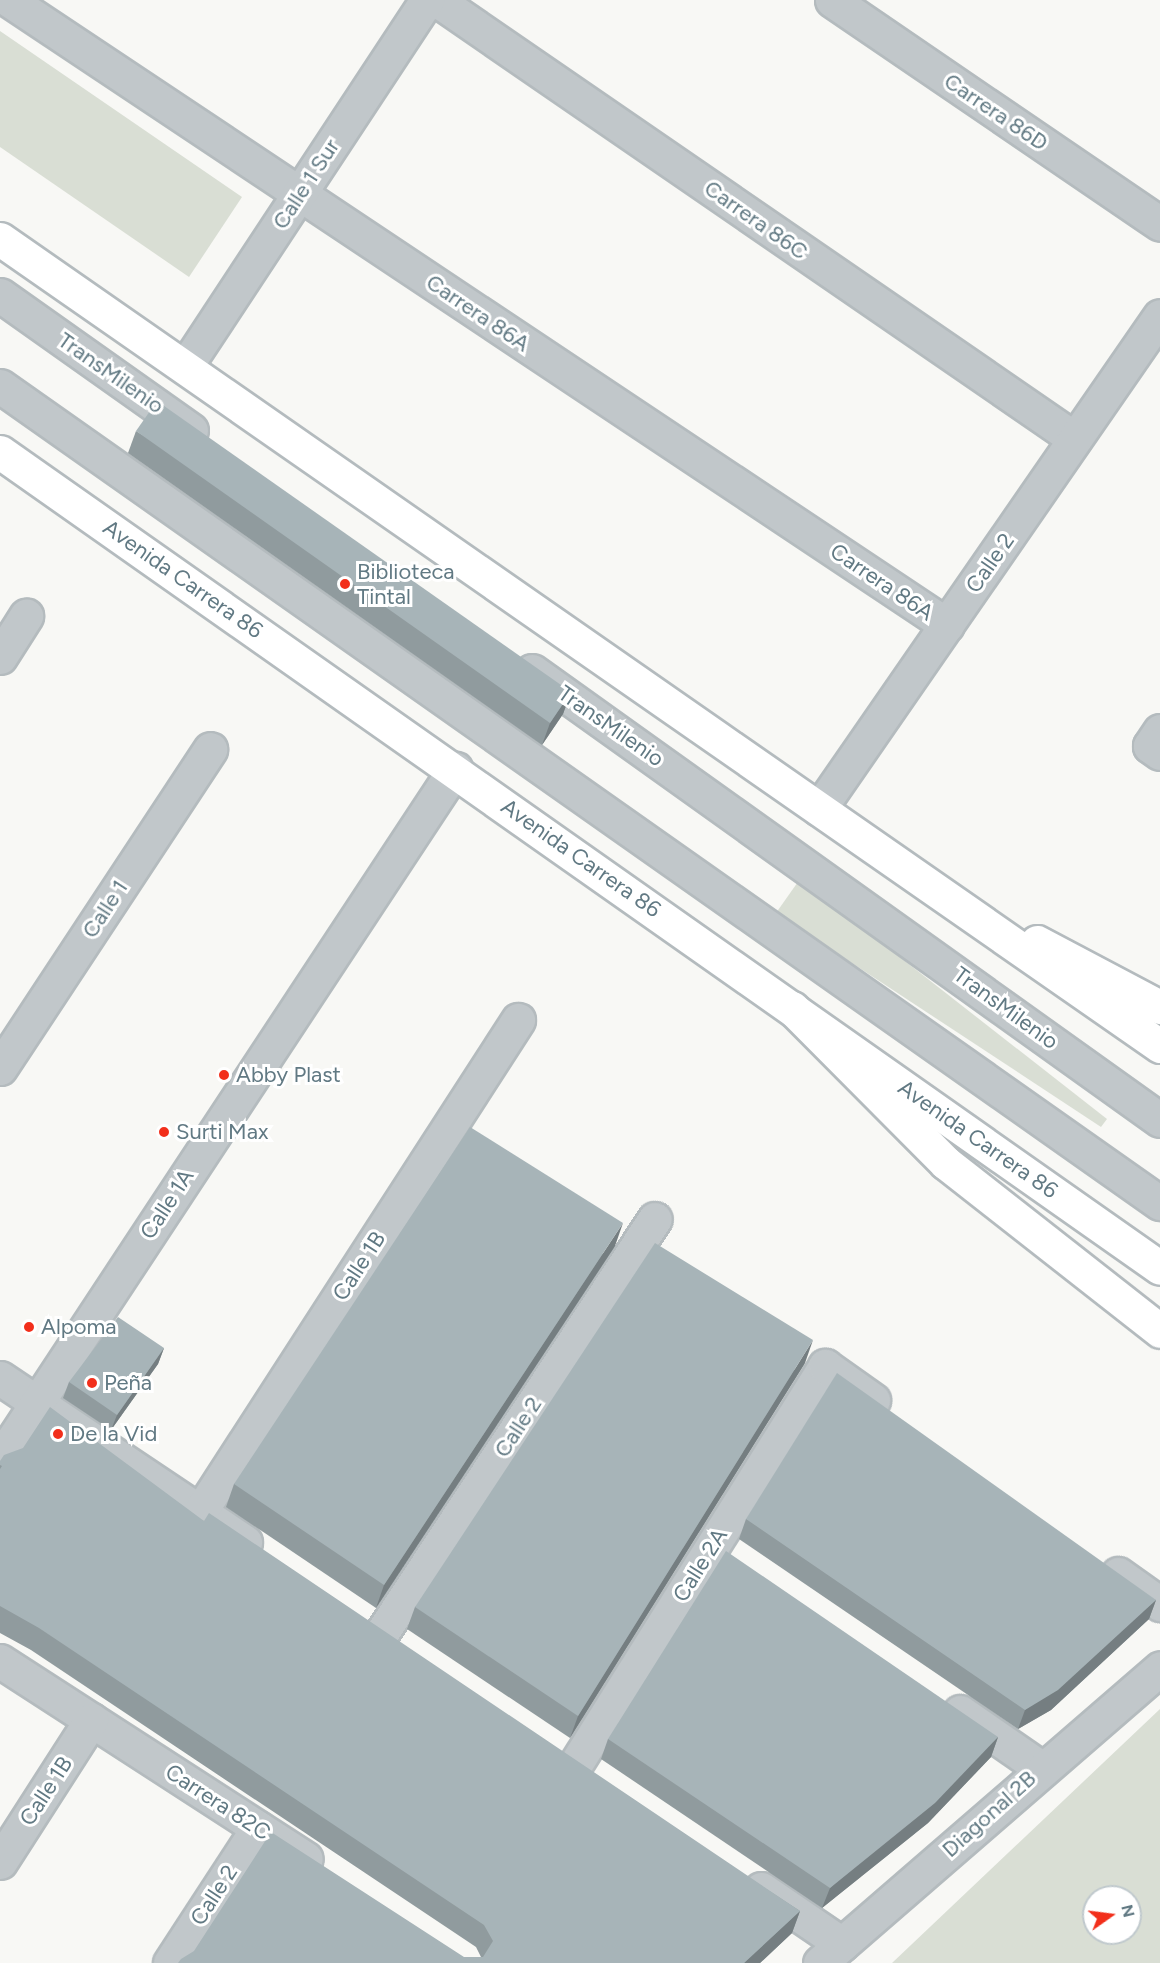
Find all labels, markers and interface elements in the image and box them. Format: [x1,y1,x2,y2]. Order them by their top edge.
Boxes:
street label: Carrera 86D [939,68,1053,156]
street label: Calle 1 Sur [267,134,345,234]
street label: Carrera 86C [699,175,813,265]
street label: Carrera 86A [421,269,535,357]
street label: TransMilenio [53,327,169,419]
street label: Avenida Carrera 86 [98,514,268,644]
street label: Calle 2 [960,528,1020,598]
street label: Carrera 86A [825,538,939,626]
place label: Biblioteca Tintal [357,558,455,610]
marker: Biblioteca Tintal [338,577,352,591]
street label: TransMilenio [553,680,669,772]
street label: Avenida Carrera 86 [496,793,666,923]
street label: Calle 1 [77,875,133,943]
street label: TransMilenio [948,961,1064,1055]
place label: Abby Plast [236,1062,341,1088]
marker: Abby Plast [217,1068,231,1082]
street label: Avenida Carrera 86 [893,1074,1063,1204]
place label: Surti Max [176,1119,268,1145]
marker: Surti Max [157,1125,171,1139]
street label: Calle 1A [135,1164,199,1244]
street label: Calle 1B [327,1227,391,1305]
place label: Alpoma [41,1314,116,1340]
marker: Alpoma [22,1320,36,1334]
place label: Peña [104,1370,152,1396]
marker: Peña [85,1376,99,1390]
street label: Calle 2 [489,1392,547,1462]
place label: De la Vid [70,1421,157,1447]
marker: De la Vid [51,1427,65,1441]
street label: Calle 2A [667,1523,733,1607]
street label: Calle 1B [14,1752,78,1830]
street label: Carrera 82C [161,1758,275,1846]
street label: Diagonal 2B [937,1765,1041,1863]
street label: Calle 2 [185,1860,243,1930]
north arrow [1082,1885,1142,1945]
text: N [1117,1903,1139,1919]

